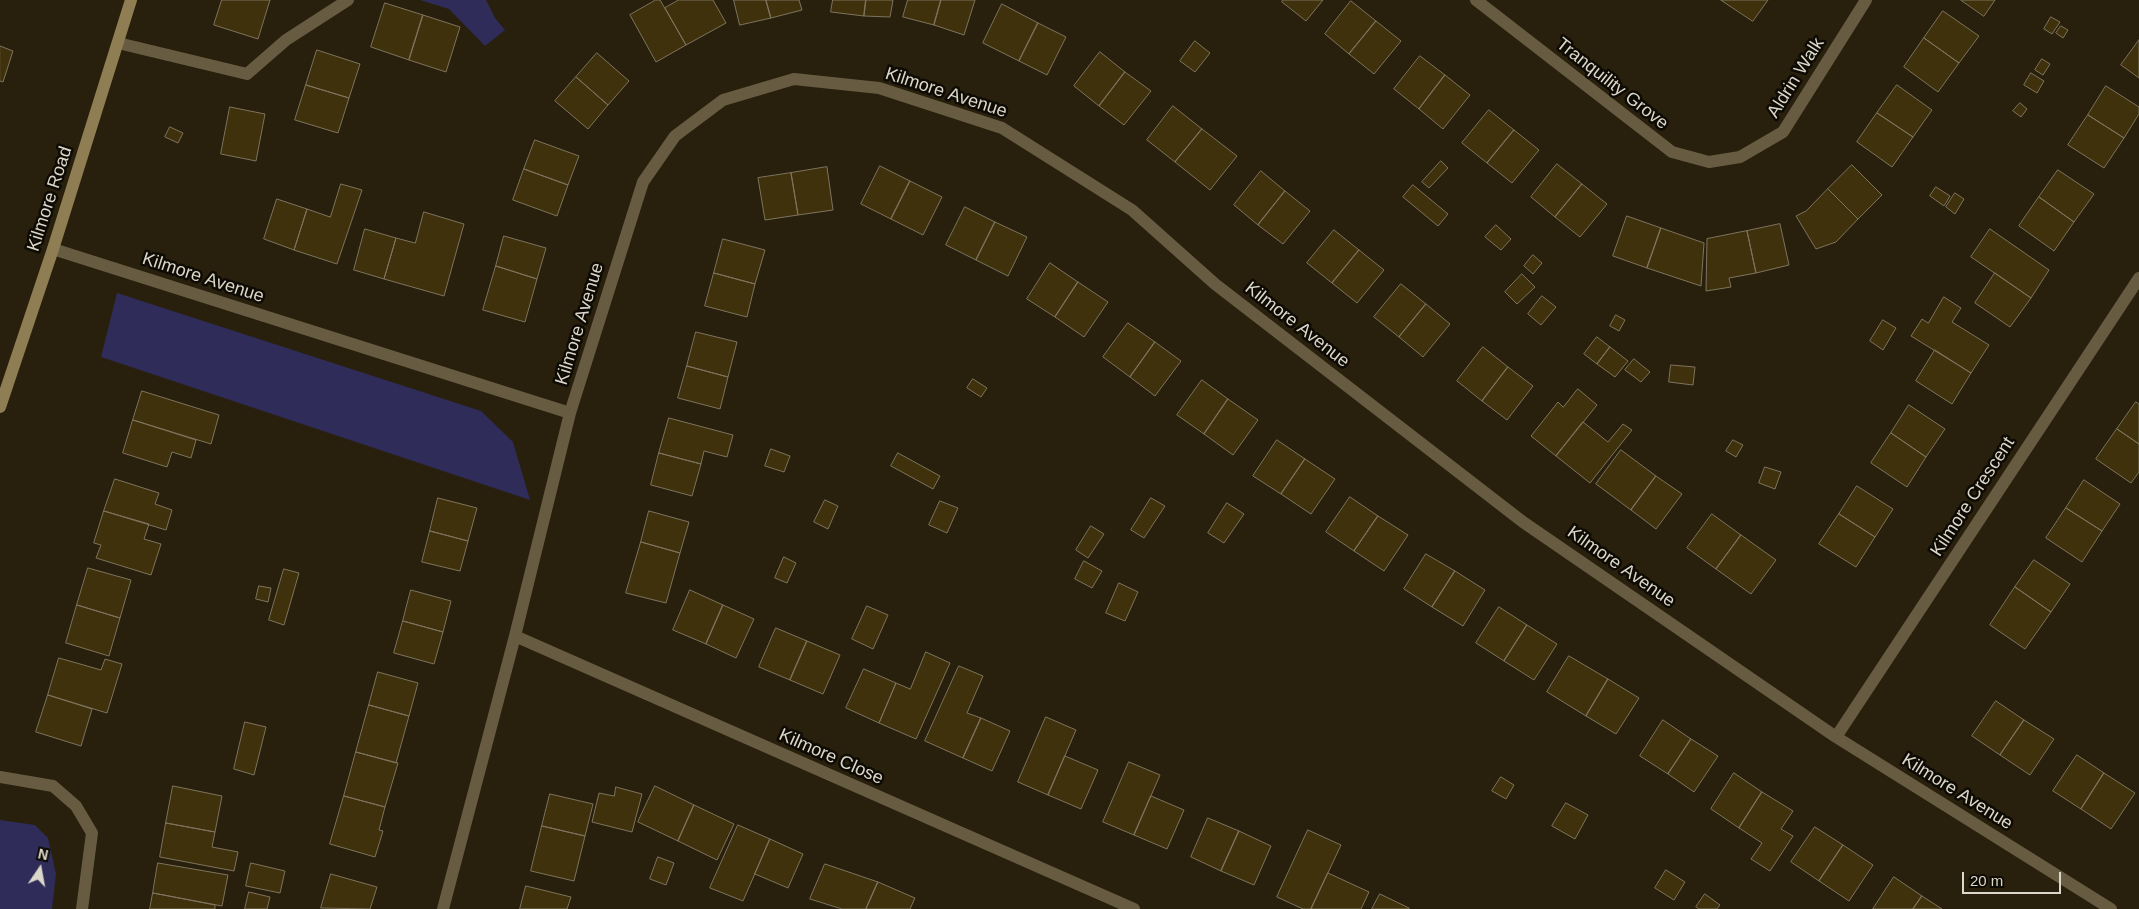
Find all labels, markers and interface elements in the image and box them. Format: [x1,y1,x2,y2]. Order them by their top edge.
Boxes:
street label: Tranquility Grove [1552,34,1672,134]
street label: Aldrin Walk [1763,34,1829,122]
street label: Kilmore Avenue [882,63,1010,123]
street label: Kilmore Road [23,144,77,254]
street label: Kilmore Avenue [139,248,267,308]
street label: Kilmore Avenue [551,260,609,388]
street label: Kilmore Avenue [1240,277,1354,373]
street label: Kilmore Crescent [1926,433,2020,561]
street label: Kilmore Avenue [1563,522,1679,612]
street label: Kilmore Close [775,724,887,790]
street label: Kilmore Avenue [1898,749,2016,835]
north arrow [15,844,65,894]
text: N [37,845,50,863]
scale bar [1964,862,2063,894]
text: 20 m [1970,872,2003,889]

